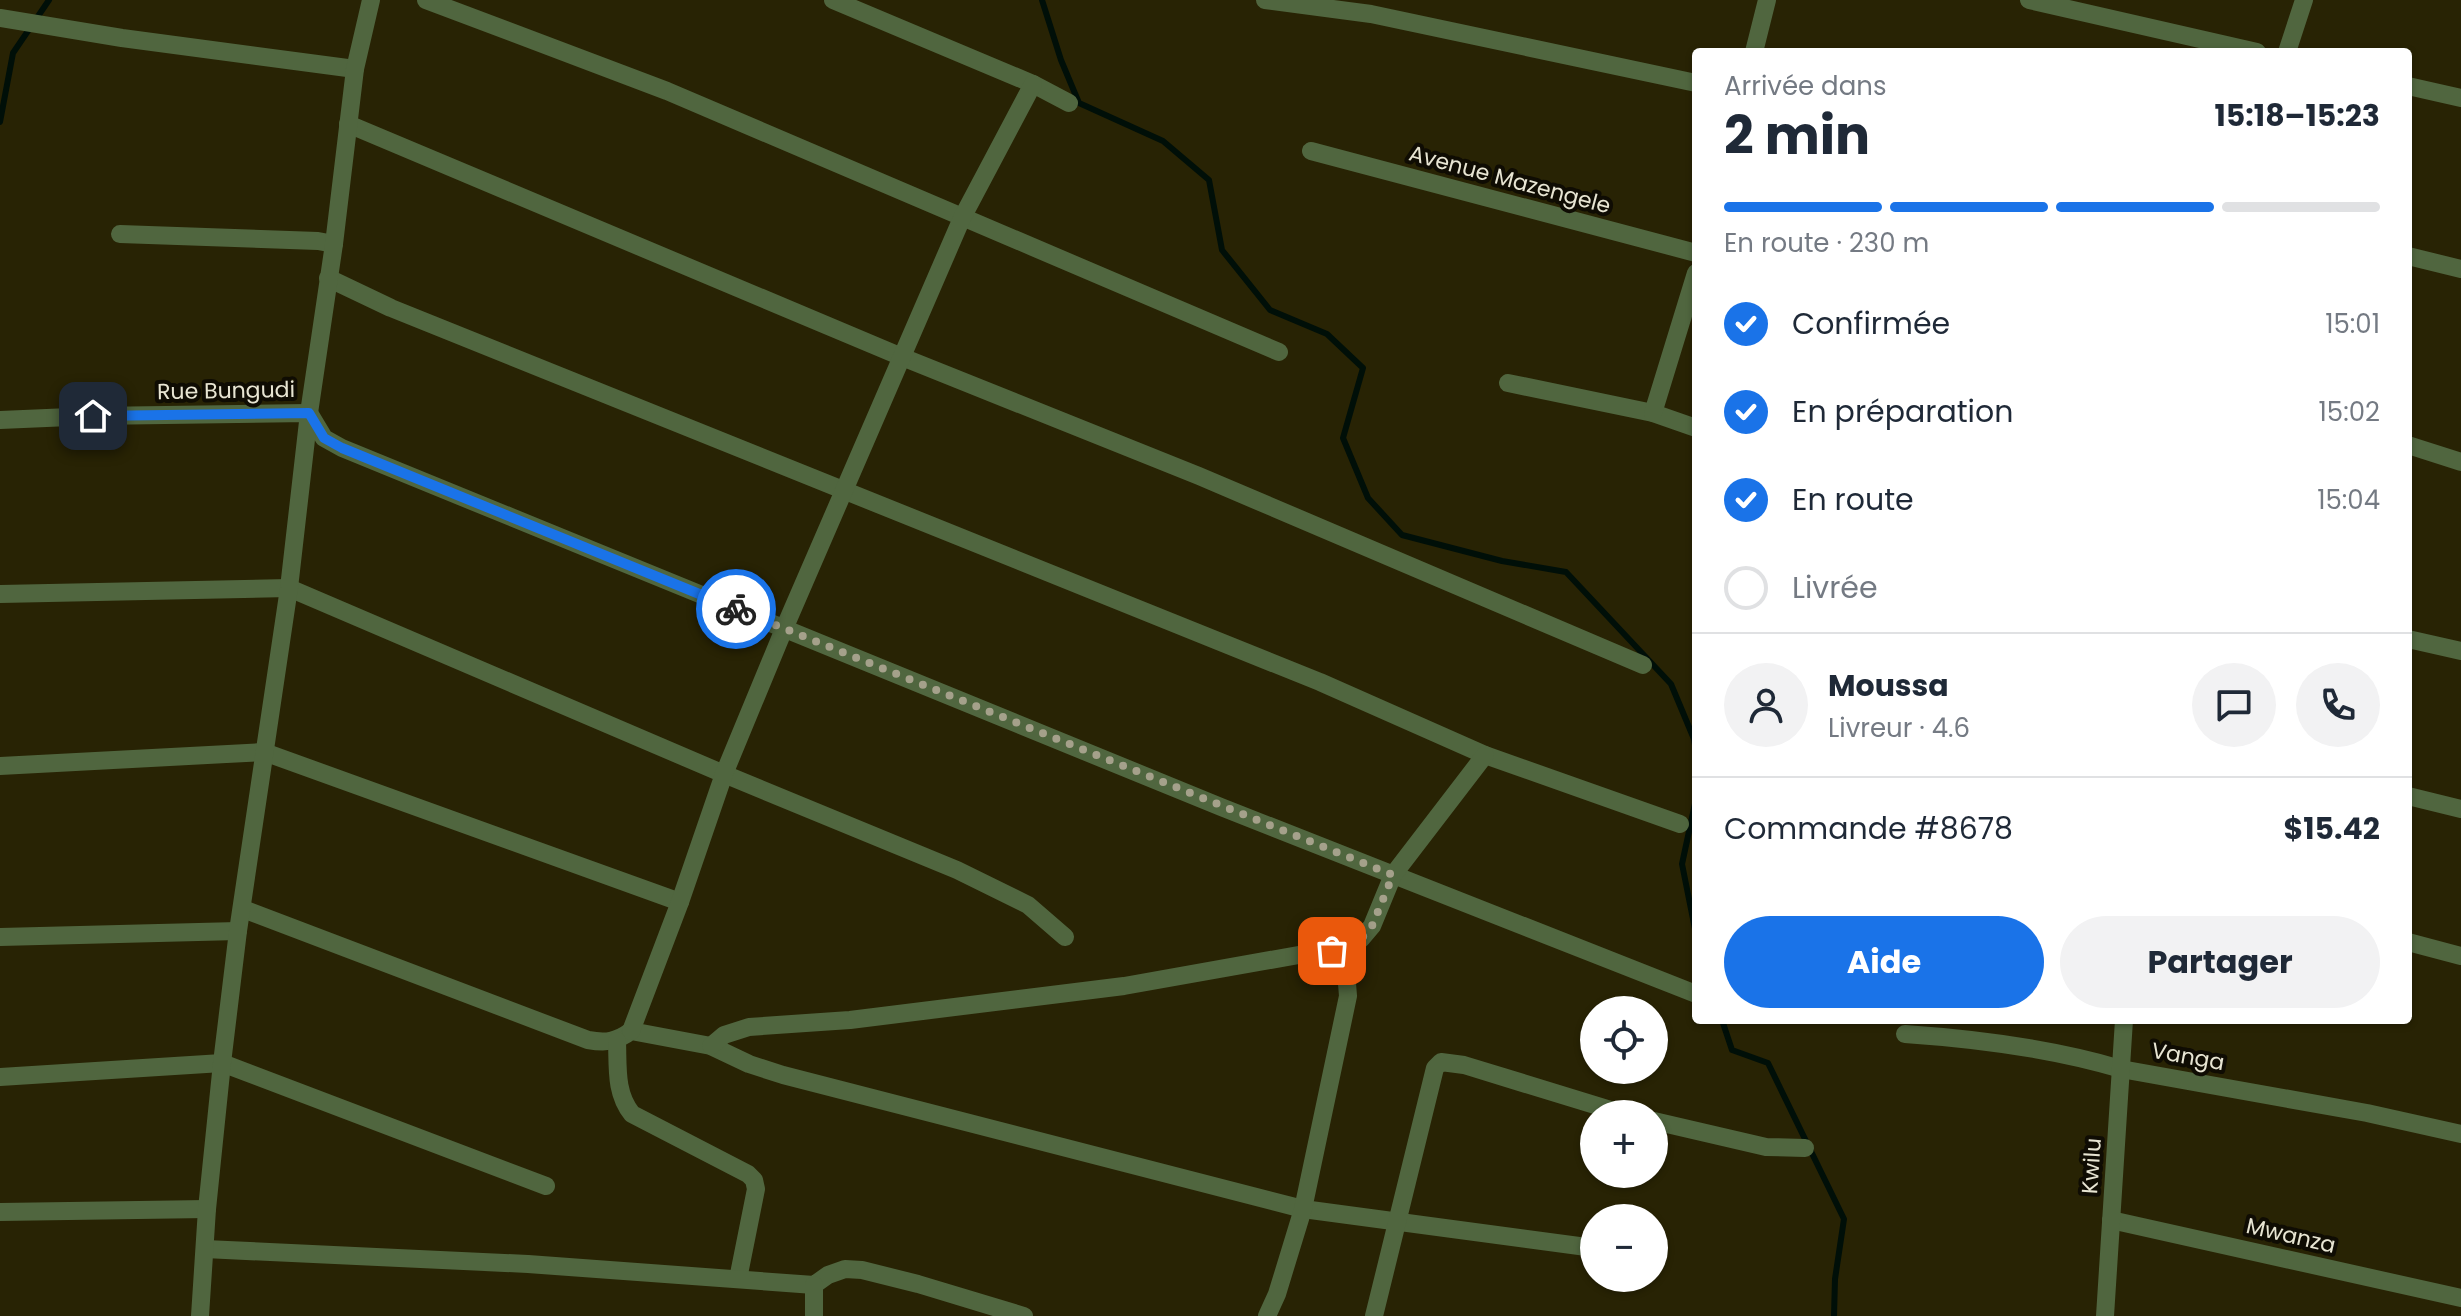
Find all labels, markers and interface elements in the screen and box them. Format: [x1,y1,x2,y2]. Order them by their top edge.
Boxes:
text: Arrivée dans [1724,68,1886,104]
text: 15:18–15:23 [2215,94,2380,137]
text: 2 min [1724,99,1870,172]
street label: Avenue Mazengele [1406,138,1614,221]
text: En route · 230 m [1724,225,1929,261]
icon: check [1724,302,1768,346]
text: Confirmée [1792,302,1950,345]
text: 15:01 [2325,306,2380,342]
street label: Rue Bungudi [157,374,295,407]
pin [59,382,127,450]
icon: check [1724,390,1768,434]
text: En préparation [1792,390,2013,433]
icon: home [71,394,115,438]
text: 15:02 [2319,394,2380,430]
icon: check [1724,478,1768,522]
text: En route [1792,478,1914,521]
text: 15:04 [2317,482,2380,518]
text: Livrée [1792,566,1878,609]
courier [696,569,776,649]
icon: bike [714,587,758,631]
button: person [1724,663,1808,747]
button: chat [2192,663,2276,747]
button: phone [2296,663,2380,747]
text: Moussa [1828,664,1949,707]
text: Livreur · 4.6 [1828,710,1970,746]
text: Commande #8678 [1724,807,2013,850]
text: $15.42 [2284,807,2380,850]
button: Aide [1724,916,2044,1008]
button: Partager [2060,916,2380,1008]
pin [1298,917,1366,985]
icon: bag [1310,929,1354,973]
map controls [1580,996,1668,1292]
button: locate [1580,996,1668,1084]
street label: Vanga [2149,1035,2227,1078]
button: + [1580,1100,1668,1188]
street label: Kwilu [2074,1137,2109,1195]
button: − [1580,1204,1668,1292]
street label: Mwanza [2243,1210,2339,1261]

